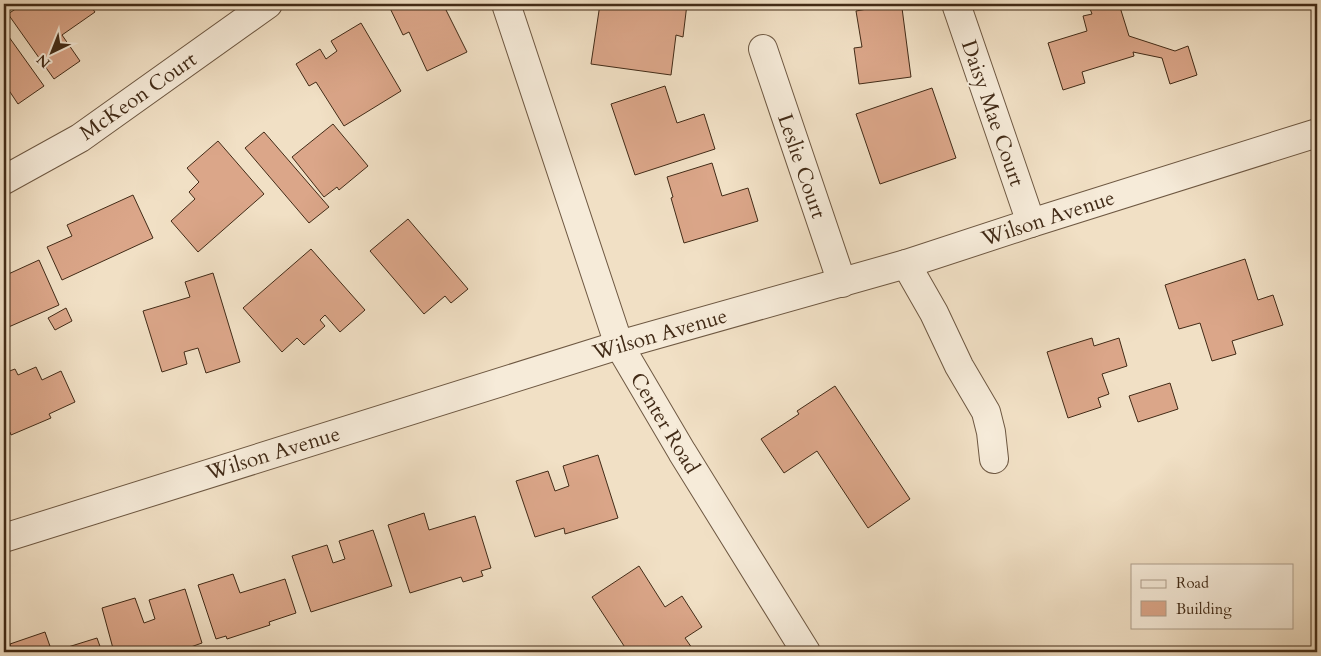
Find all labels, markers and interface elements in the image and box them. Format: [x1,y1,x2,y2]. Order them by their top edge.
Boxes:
north arrow [28,28,78,78]
street label: Daisy Mae Court [954,36,1031,191]
street label: McKeon Court [74,45,203,147]
text: N [33,50,54,72]
street label: Leslie Court [770,110,833,223]
street label: Wilson Avenue [977,183,1118,254]
street label: Wilson Avenue [589,301,731,368]
street label: Center Road [623,367,706,479]
street label: Wilson Avenue [202,419,344,488]
legend [1131,564,1294,628]
text: Road [1176,573,1209,593]
text: Building [1176,599,1232,619]

